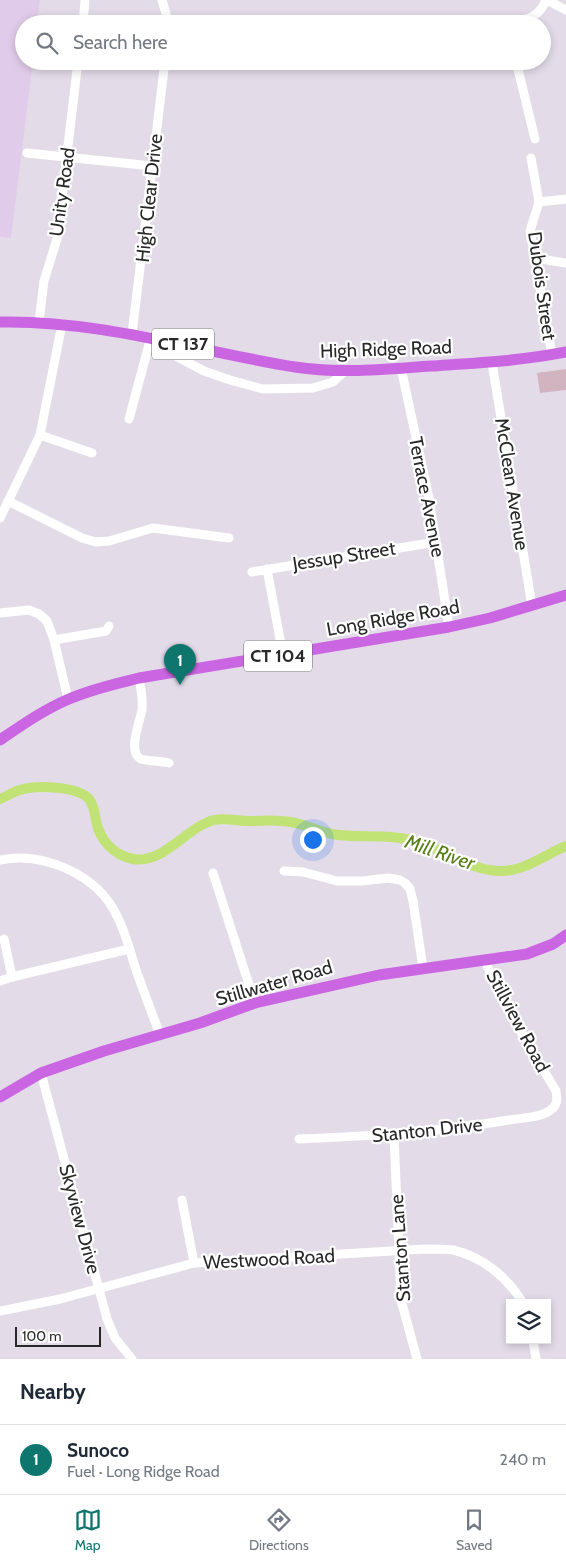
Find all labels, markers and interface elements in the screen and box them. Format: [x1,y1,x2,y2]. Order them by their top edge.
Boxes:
search box [15,15,551,70]
icon: search [33,29,61,57]
text: Search here [73,31,167,54]
street label: High Clear Drive [131,132,167,263]
street label: Unity Road [44,146,80,238]
street label: Dubois Street [523,230,561,342]
road number: CT 137 [152,328,214,359]
street label: High Ridge Road [320,335,452,363]
street label: McClean Avenue [490,416,534,552]
street label: Terrace Avenue [404,435,450,559]
street label: Jessup Street [290,536,398,576]
street label: Long Ridge Road [325,595,461,641]
road number: CT 104 [244,640,312,671]
pin: 1 [164,644,196,685]
your location [300,827,326,853]
water label: Mill River [401,829,479,875]
street label: Stillwater Road [213,955,335,1011]
street label: Stillview Road [481,966,555,1076]
street label: Stanton Drive [371,1113,484,1147]
street label: Skyview Drive [54,1162,106,1277]
street label: Stanton Lane [385,1193,415,1302]
street label: Westwood Road [203,1244,335,1274]
map controls [506,1299,551,1344]
button: layers [506,1299,551,1344]
scale bar [15,1324,101,1347]
text: 100 m [22,1327,62,1345]
text: Nearby [20,1379,86,1404]
text: Sunoco [67,1439,129,1462]
text: 1 [33,1450,39,1469]
text: 240 m [500,1450,546,1469]
text: Fuel · Long Ridge Road [67,1462,220,1481]
tab: Map [74,1506,102,1554]
tab: Directions [249,1506,309,1554]
tab: Saved [456,1506,492,1554]

